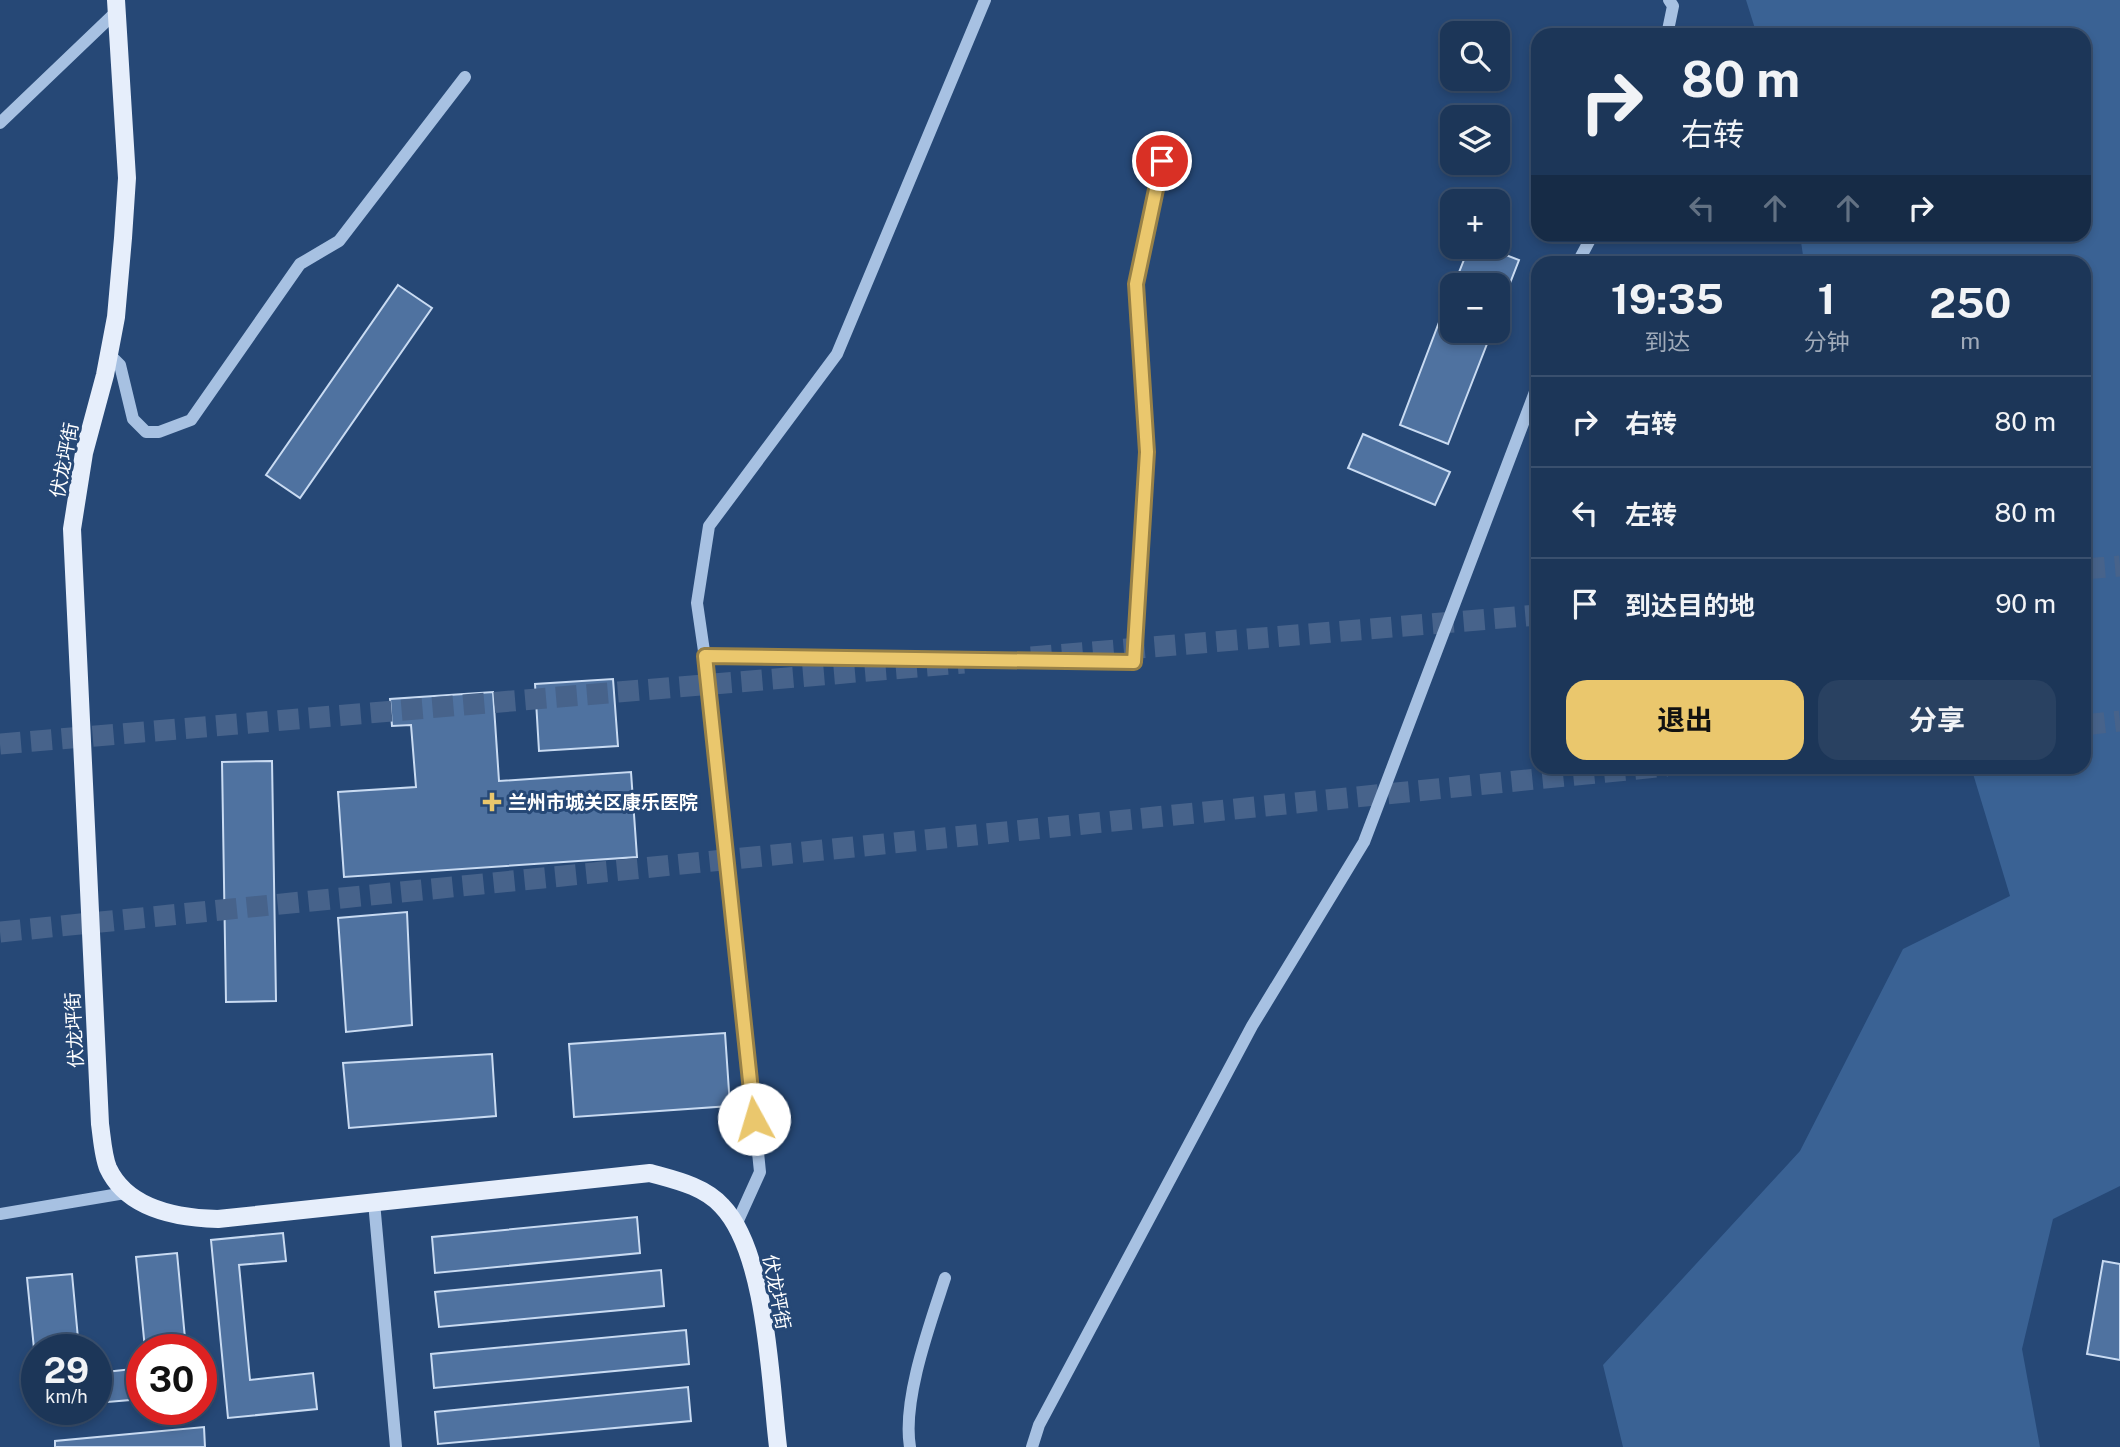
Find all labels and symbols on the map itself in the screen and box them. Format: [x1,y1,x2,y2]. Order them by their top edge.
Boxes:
pin [1132,131,1192,191]
street label: 伏龙坪街 [46,421,82,499]
place label: 兰州市城关区康乐医院 [508,791,698,813]
marker: 兰州市城关区康乐医院 [482,792,502,812]
street label: 伏龙坪街 [61,991,87,1069]
position arrow [717,1082,791,1156]
street label: 伏龙坪街 [759,1253,795,1331]
speed limit sign: 30 [126,1334,217,1425]

